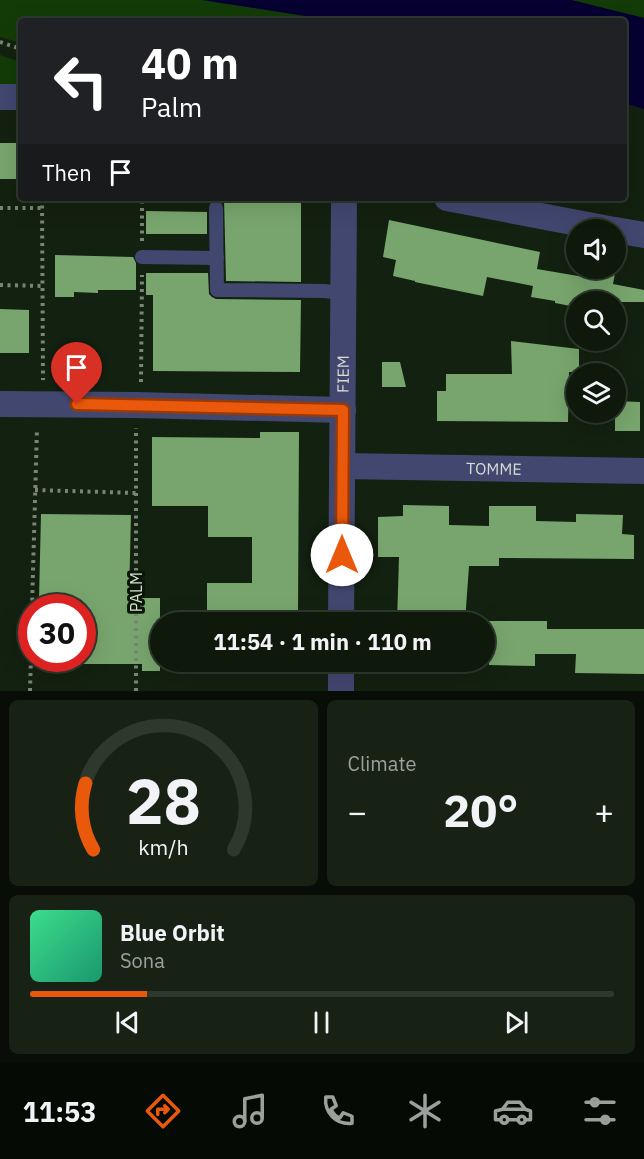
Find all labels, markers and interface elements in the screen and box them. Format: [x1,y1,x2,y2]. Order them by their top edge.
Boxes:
text: 40 m [141,36,239,91]
icon: left [42,42,120,120]
text: Palm [141,89,202,124]
icon: arrive [104,156,137,189]
text: Then [42,158,92,187]
map controls [566,219,626,423]
button: sound [566,219,626,279]
button: search [566,291,626,351]
pin [51,342,102,404]
icon: arrive [60,351,93,384]
street label: FIEM [333,355,353,393]
button: layers [566,363,626,423]
street label: TOMME [466,458,522,479]
position arrow [310,523,374,587]
street label: PALM [126,572,146,612]
speed limit sign: 30 [18,594,96,672]
text: 11:54 · 1 min · 110 m [213,627,432,656]
text: Climate [348,750,416,777]
text: 28 [126,760,201,841]
text: 20° [443,781,518,839]
text: − [348,790,367,833]
text: + [594,790,614,833]
text: km/h [138,833,188,861]
text: Blue Orbit [120,918,225,947]
text: Sona [120,947,165,974]
icon: previous [111,1006,144,1039]
icon: pause [305,1006,338,1039]
icon: next [500,1006,533,1039]
icon: directions [142,1090,184,1132]
icon: music [229,1090,271,1132]
icon: phone [317,1090,359,1132]
icon: climate [404,1090,446,1132]
icon: car [492,1090,534,1132]
icon: filters [579,1090,621,1132]
text: 11:53 [23,1094,96,1129]

